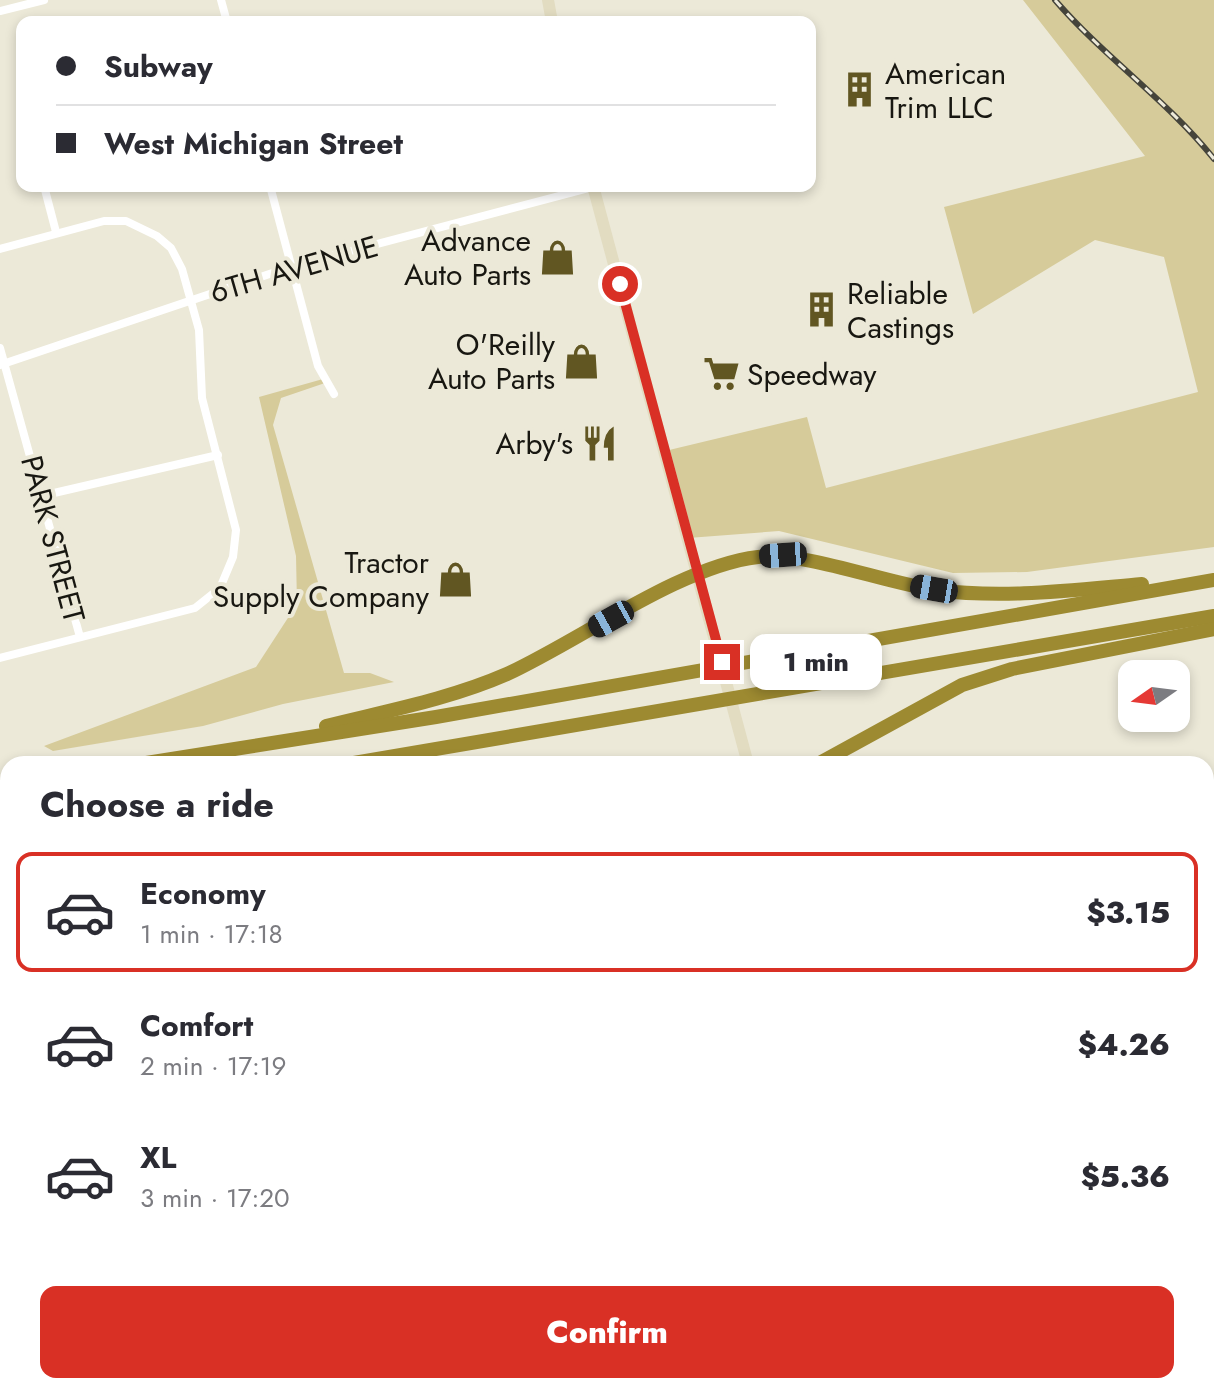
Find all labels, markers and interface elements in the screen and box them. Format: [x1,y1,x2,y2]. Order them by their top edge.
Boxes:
text: Subway [104,45,213,88]
place label: American Trim LLC [885,52,1006,129]
building icon: American Trim LLC [840,71,878,109]
text: West Michigan Street [104,122,403,165]
place label: Advance Auto Parts [404,219,531,296]
street label: 6TH AVENUE [205,224,383,314]
shop icon: Advance Auto Parts [538,238,576,276]
route start [602,266,638,302]
place label: Reliable Castings [847,272,954,349]
building icon: Reliable Castings [802,291,840,329]
place label: O'Reilly Auto Parts [428,323,556,400]
shop icon: O'Reilly Auto Parts [562,342,600,380]
place label: Speedway [747,353,877,396]
supermarket icon: Speedway [702,355,740,393]
place label: Arby's [495,422,573,465]
restaurant icon: Arby's [580,424,618,462]
street label: PARK STREET [10,451,96,627]
place label: Tractor Supply Company [213,541,430,618]
car [758,541,808,569]
shop icon: Tractor Supply Company [436,560,474,598]
car [908,573,960,605]
car [584,597,638,641]
callout: 1 min [750,634,882,690]
text: 1 min [783,643,849,681]
route end [704,644,740,680]
north arrow [1118,660,1190,732]
map controls [1118,660,1190,732]
text: Choose a ride [40,778,274,830]
text: Economy [140,872,266,915]
icon: car [44,876,116,948]
text: $3.15 [1086,891,1170,934]
text: 1 min · 17:18 [140,915,283,953]
text: Comfort [140,1004,253,1047]
icon: car [44,1008,116,1080]
text: $4.26 [1078,1023,1170,1066]
text: 2 min · 17:19 [140,1047,287,1085]
text: XL [140,1136,176,1179]
icon: car [44,1140,116,1212]
text: $5.36 [1081,1155,1170,1198]
text: 3 min · 17:20 [140,1179,290,1217]
button: Confirm [40,1286,1174,1378]

